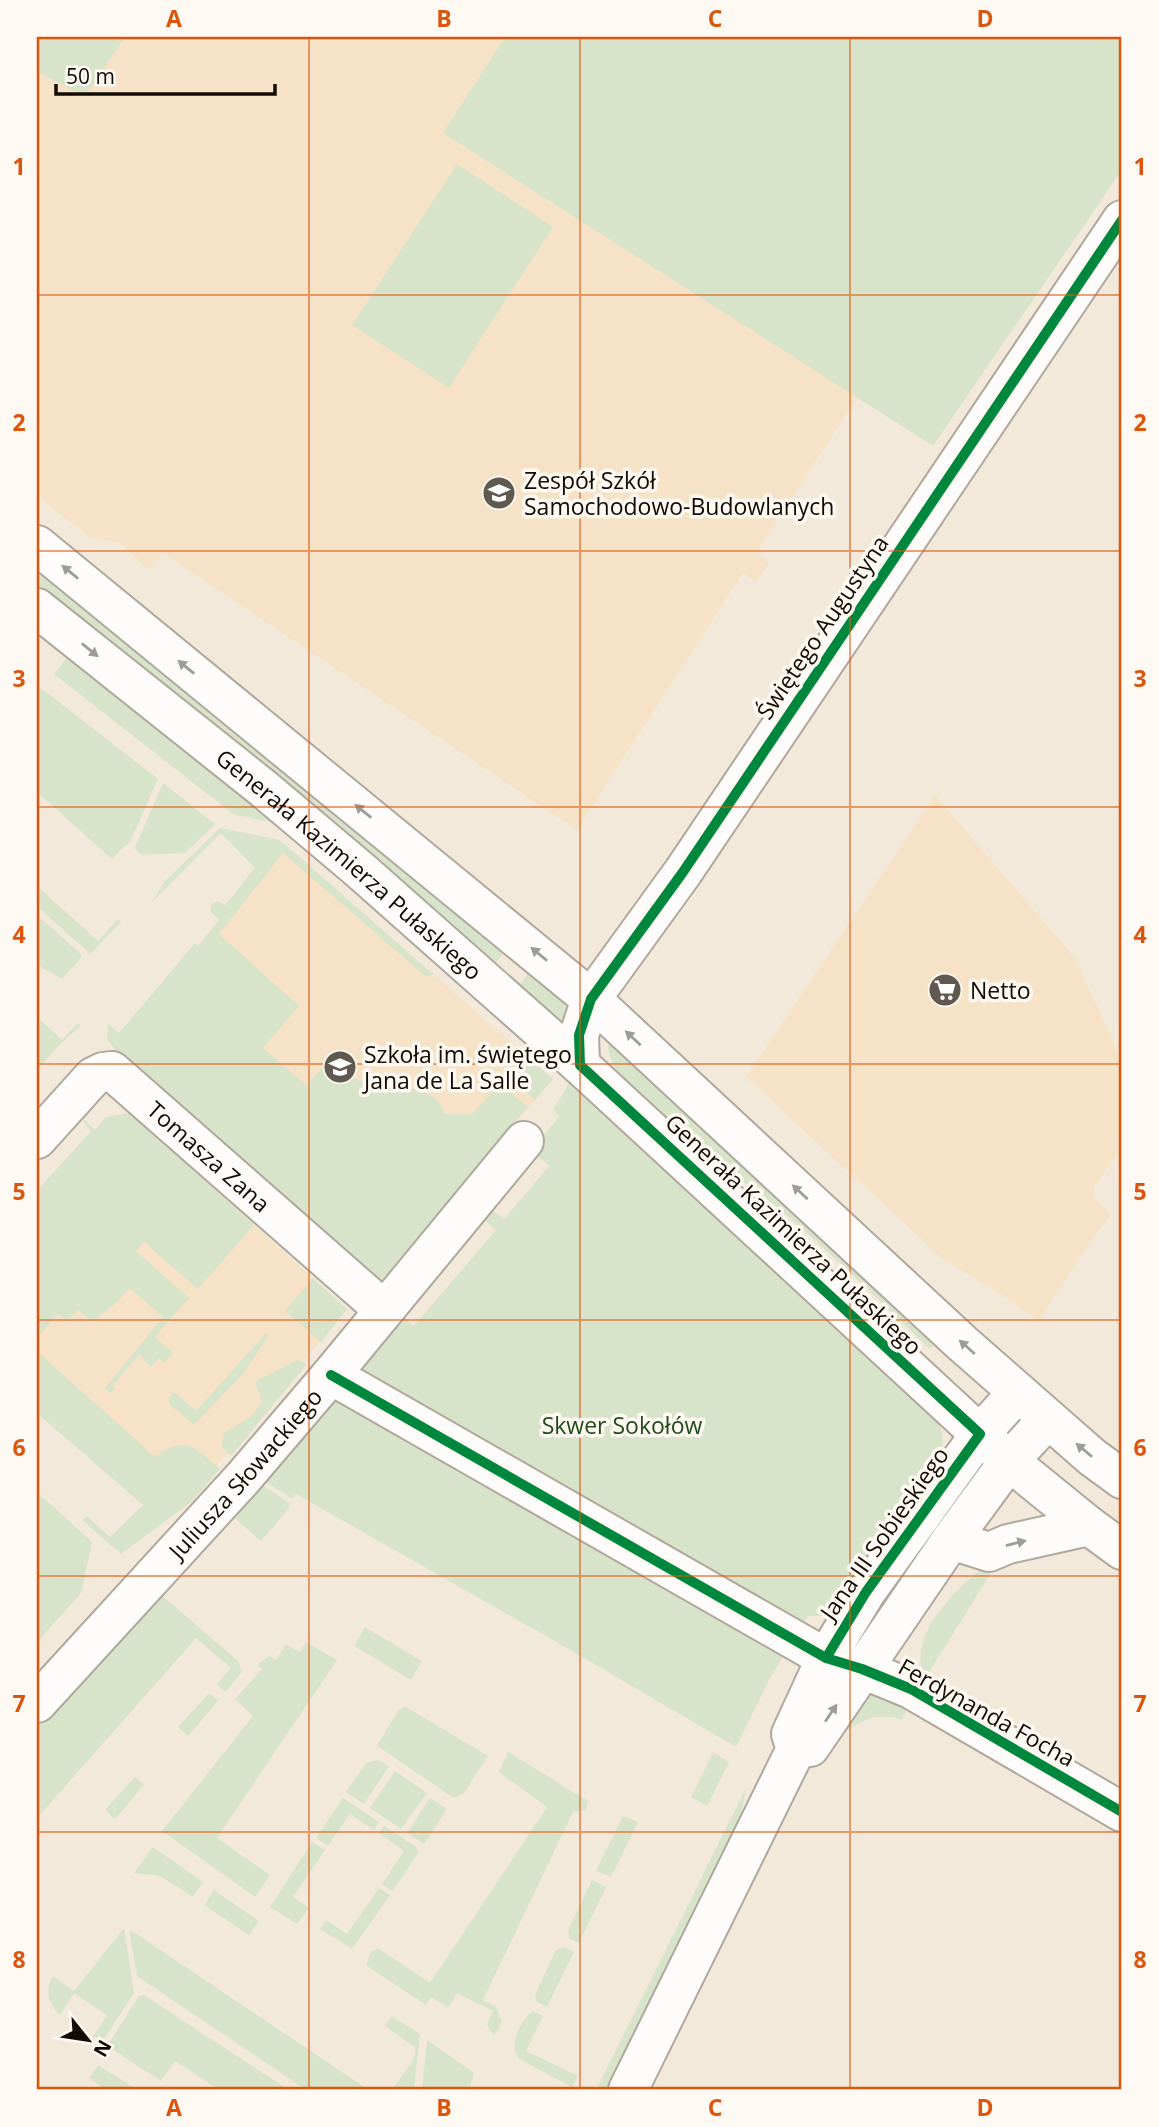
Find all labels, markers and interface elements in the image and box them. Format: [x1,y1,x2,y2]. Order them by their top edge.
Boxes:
text: A [166,2,182,34]
text: B [436,2,452,34]
text: C [708,2,722,34]
text: D [976,2,994,34]
scale bar [56,52,275,96]
text: 50 m [66,62,115,90]
text: 1 [12,150,26,182]
text: 1 [1133,150,1147,182]
text: 2 [12,406,26,438]
text: 2 [1133,406,1147,438]
place label: Zespół Szkół Samochodowo-Budowlanych [524,464,834,522]
school or university icon: Zespół Szkół Samochodowo-Budowlanych [480,474,518,512]
street label: Świętego Augustyna [749,529,895,725]
one-way arrow [62,565,80,580]
one-way arrow [81,643,99,657]
one-way arrow [178,660,195,675]
text: 3 [12,662,26,694]
text: 3 [1133,662,1147,694]
street label: Generała Kazimierza Pułaskiego [210,741,489,987]
one-way arrow [354,803,372,818]
text: 4 [12,918,26,950]
text: 4 [1133,918,1147,950]
one-way arrow [530,946,548,962]
supermarket icon: Netto [926,971,964,1009]
place label: Netto [970,974,1030,1006]
one-way arrow [625,1030,642,1046]
place label: Szkoła im. świętego Jana de La Salle [362,1038,572,1096]
school or university icon: Szkoła im. świętego Jana de La Salle [321,1048,359,1086]
street label: Tomasza Zana [141,1093,277,1219]
street label: Generała Kazimierza Pułaskiego [659,1106,929,1362]
text: 5 [12,1175,26,1207]
text: 5 [1133,1175,1147,1207]
one-way arrow [792,1185,809,1201]
one-way arrow [958,1340,975,1355]
street label: Juliusza Słowackiego [160,1381,329,1567]
park label: Skwer Sokołów [542,1409,702,1441]
text: 6 [12,1431,26,1463]
text: 6 [1133,1431,1147,1463]
street label: Jana III Sobieskiego [811,1440,956,1628]
one-way arrow [1076,1443,1093,1458]
one-way arrow [1005,1537,1027,1548]
street label: Ferdynanda Focha [893,1650,1081,1774]
text: 7 [12,1687,26,1719]
text: 7 [1133,1687,1147,1719]
one-way arrow [824,1704,837,1723]
text: 8 [12,1943,26,1975]
text: 8 [1133,1943,1147,1975]
north arrow [52,2004,122,2074]
text: N [88,2035,118,2062]
text: A [166,2091,182,2123]
text: B [436,2091,452,2123]
text: C [708,2091,722,2123]
text: D [976,2091,994,2123]

